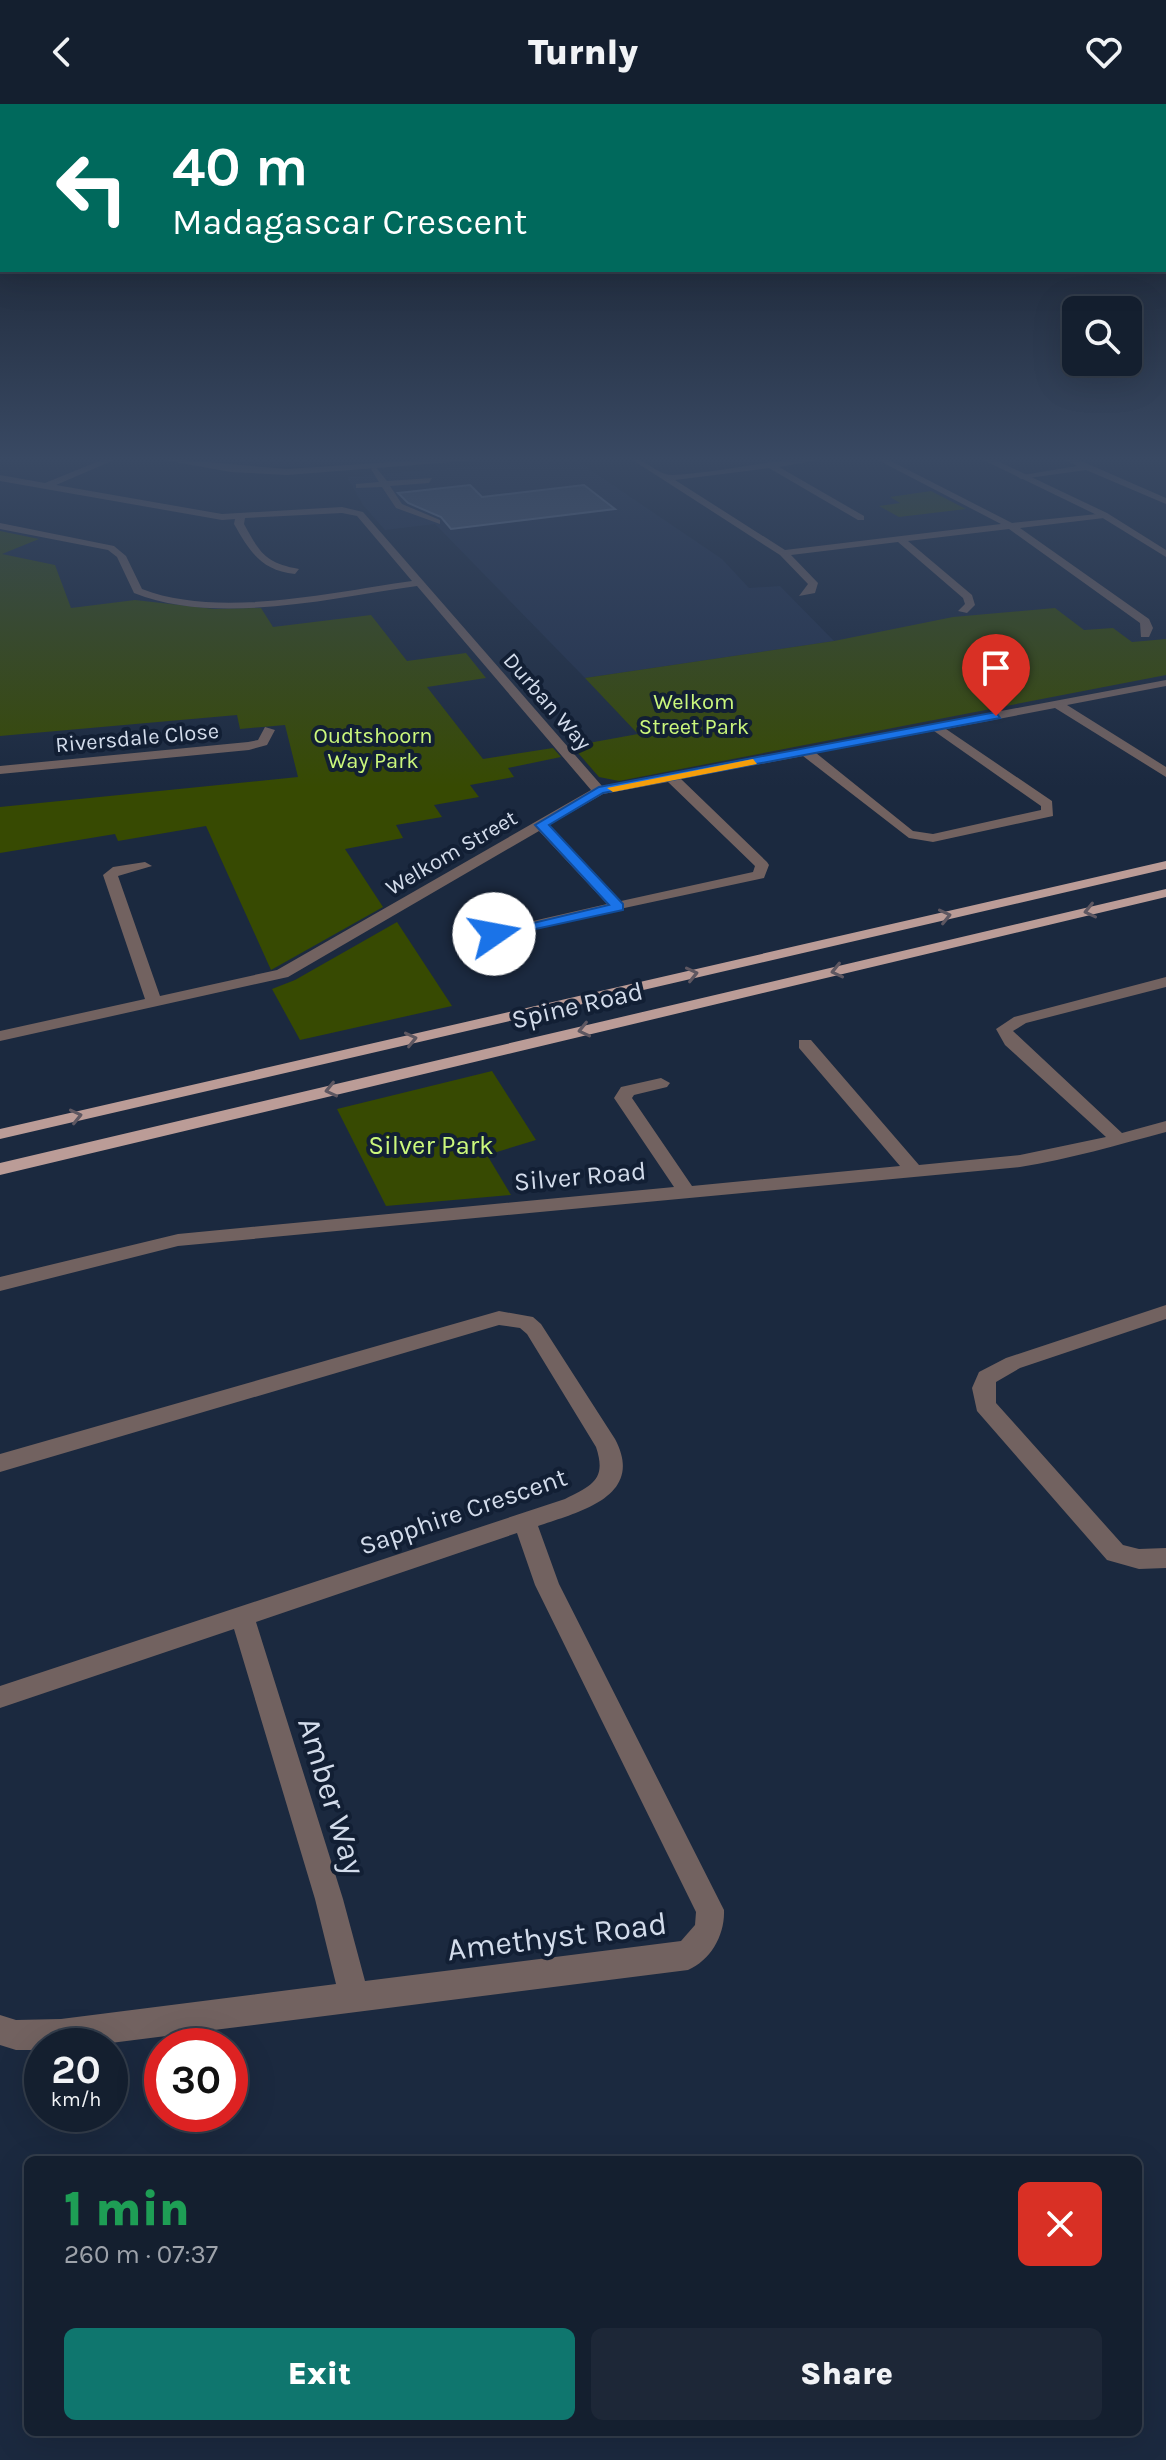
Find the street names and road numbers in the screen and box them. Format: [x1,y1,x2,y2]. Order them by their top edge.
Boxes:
street label: Durban Way [498,648,597,756]
street label: Riversdale Close [54,718,220,758]
street label: Welkom Street [381,805,522,901]
street label: Spine Road [508,975,646,1036]
street label: Silver Road [513,1155,647,1198]
street label: Sapphire Crescent [355,1461,571,1562]
street label: Amber Way [290,1713,373,1880]
street label: Amethyst Road [445,1905,669,1968]

